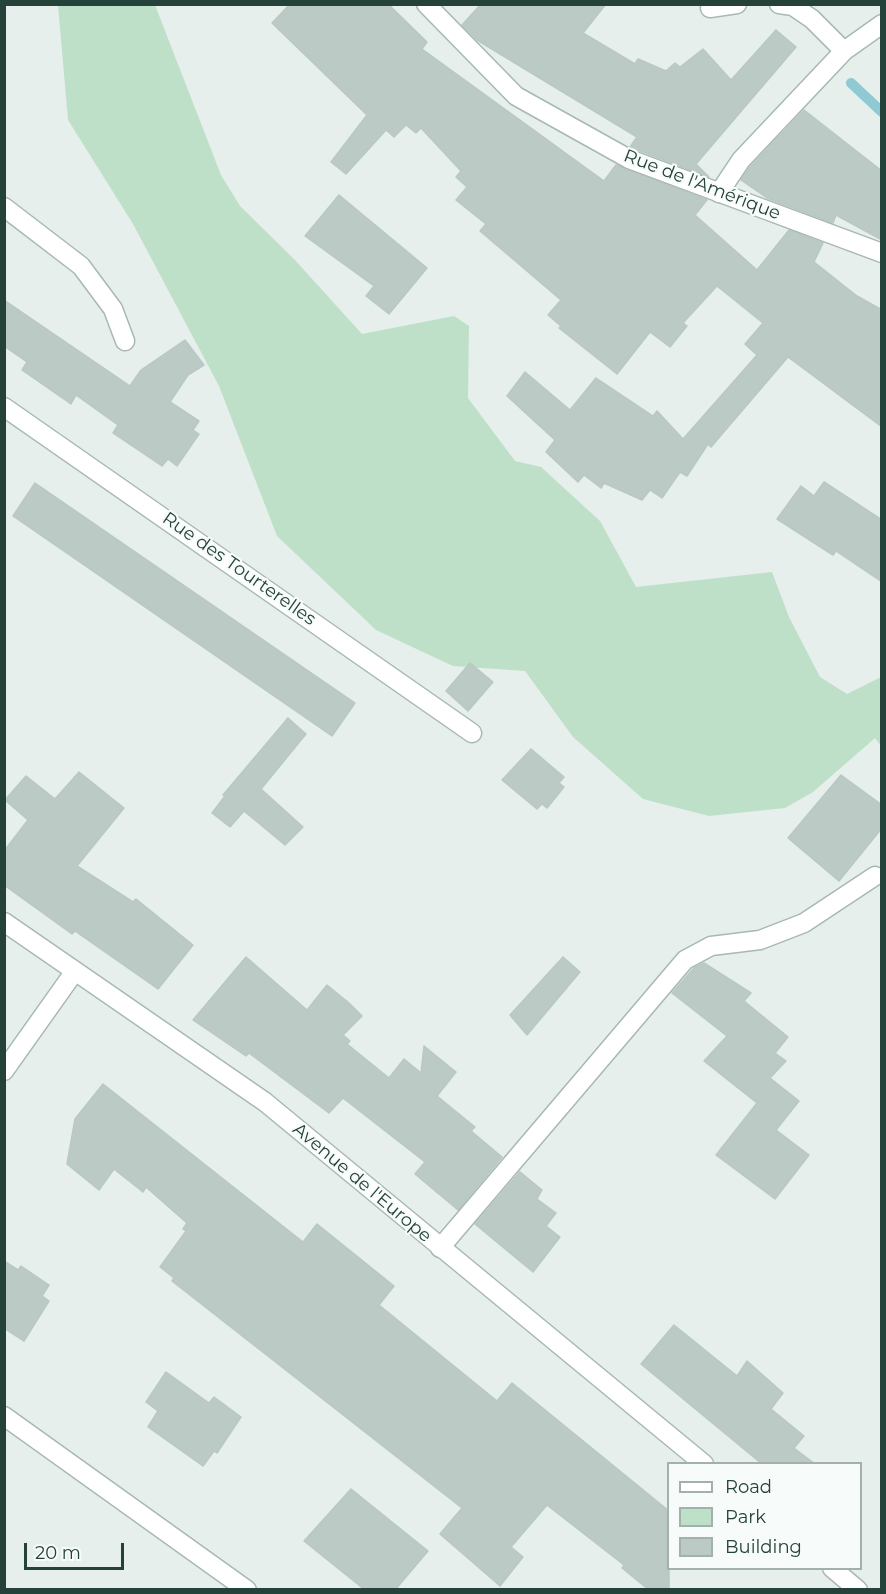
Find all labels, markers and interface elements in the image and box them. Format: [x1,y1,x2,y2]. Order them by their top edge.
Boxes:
street label: Rue de l'Amérique [621,145,783,225]
street label: Rue des Tourterelles [158,508,320,630]
street label: Avenue de l'Europe [288,1119,436,1247]
legend [667,1462,862,1570]
text: Road [725,1476,772,1498]
text: Park [725,1506,766,1528]
scale bar [27,1531,128,1569]
text: Building [725,1536,802,1558]
text: 20 m [35,1542,81,1564]

